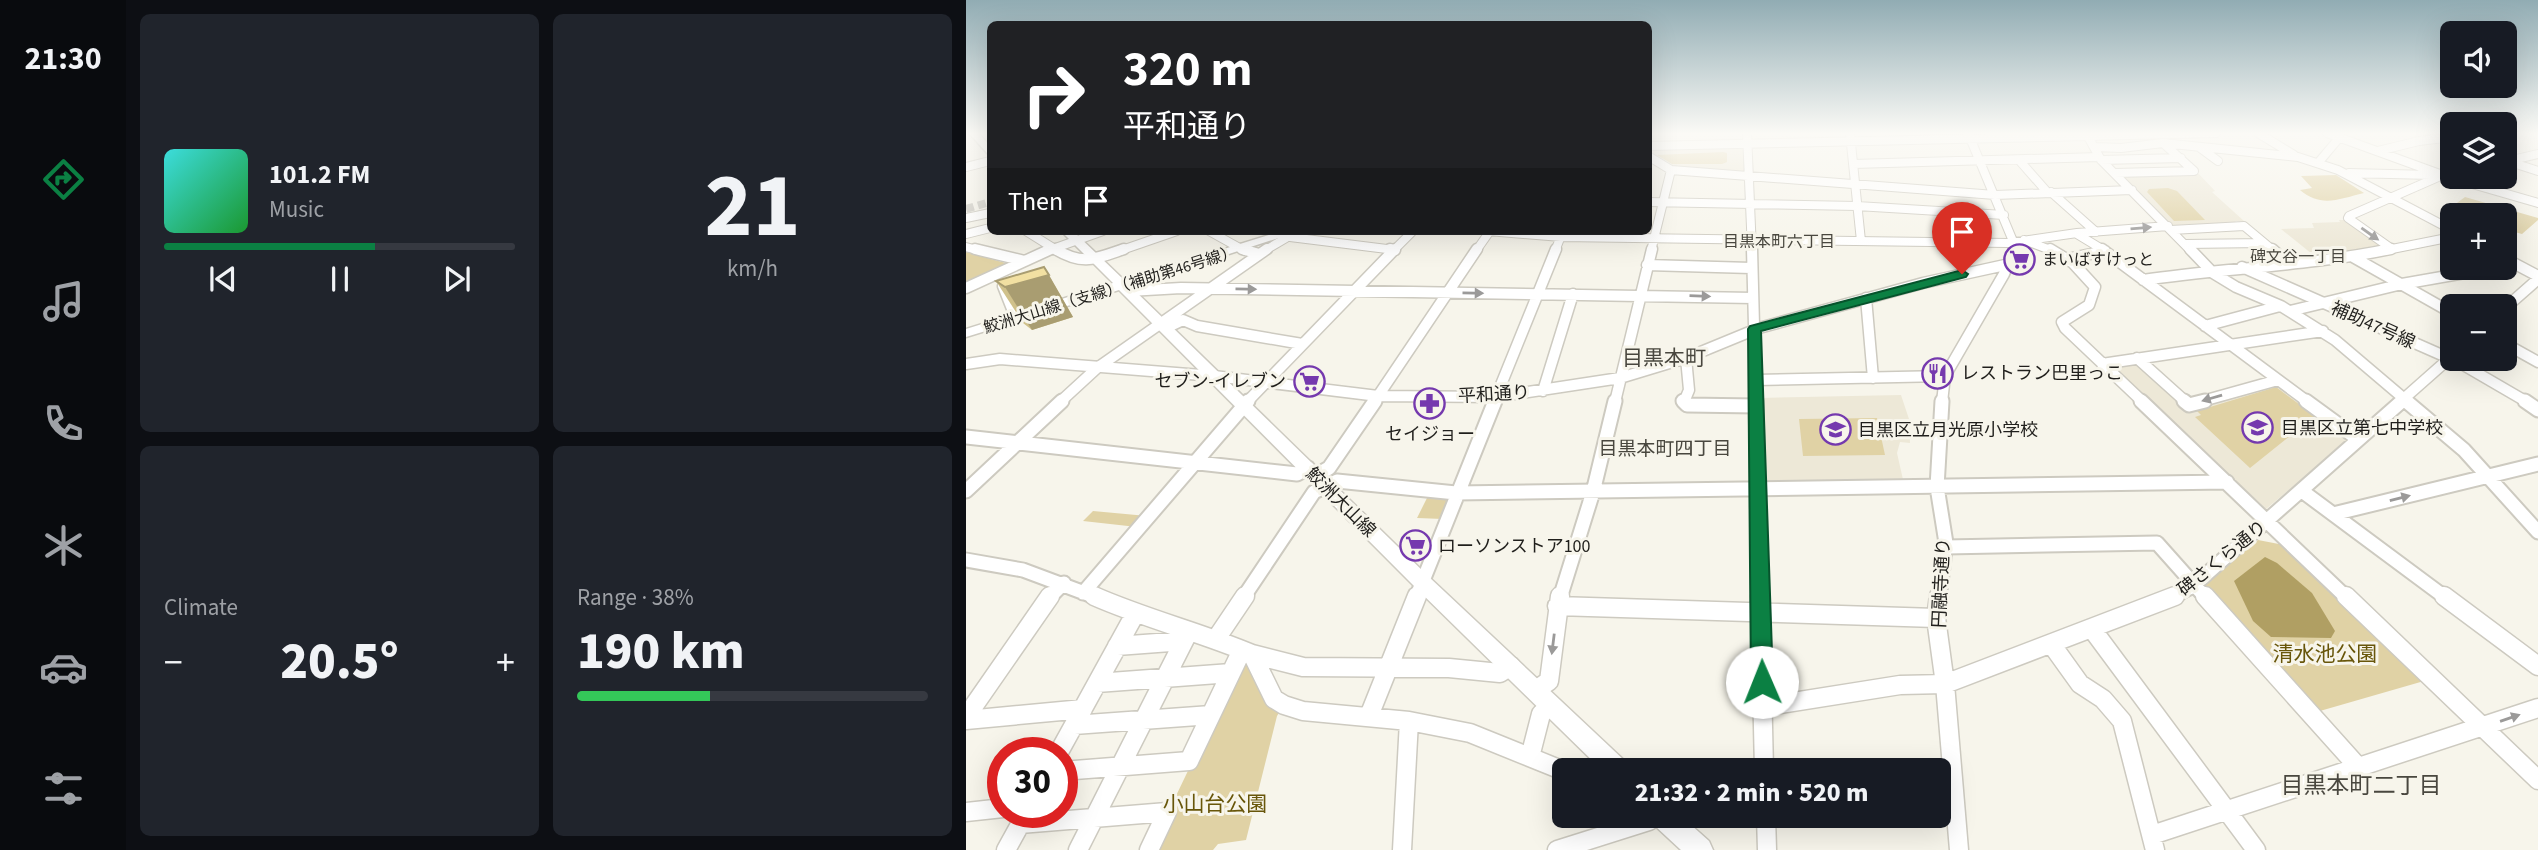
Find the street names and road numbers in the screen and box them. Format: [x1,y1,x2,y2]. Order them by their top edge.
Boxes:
street label: 鮫洲大山線（支線）（補助第46号線） [981,241,1240,339]
street label: 補助47号線 [2327,296,2419,355]
street label: 平和通り [1457,380,1531,409]
street label: 鮫洲大山線 [1300,462,1381,543]
street label: 碑さくら通り [2172,515,2272,602]
street label: 円融寺通り [1927,537,1956,629]

